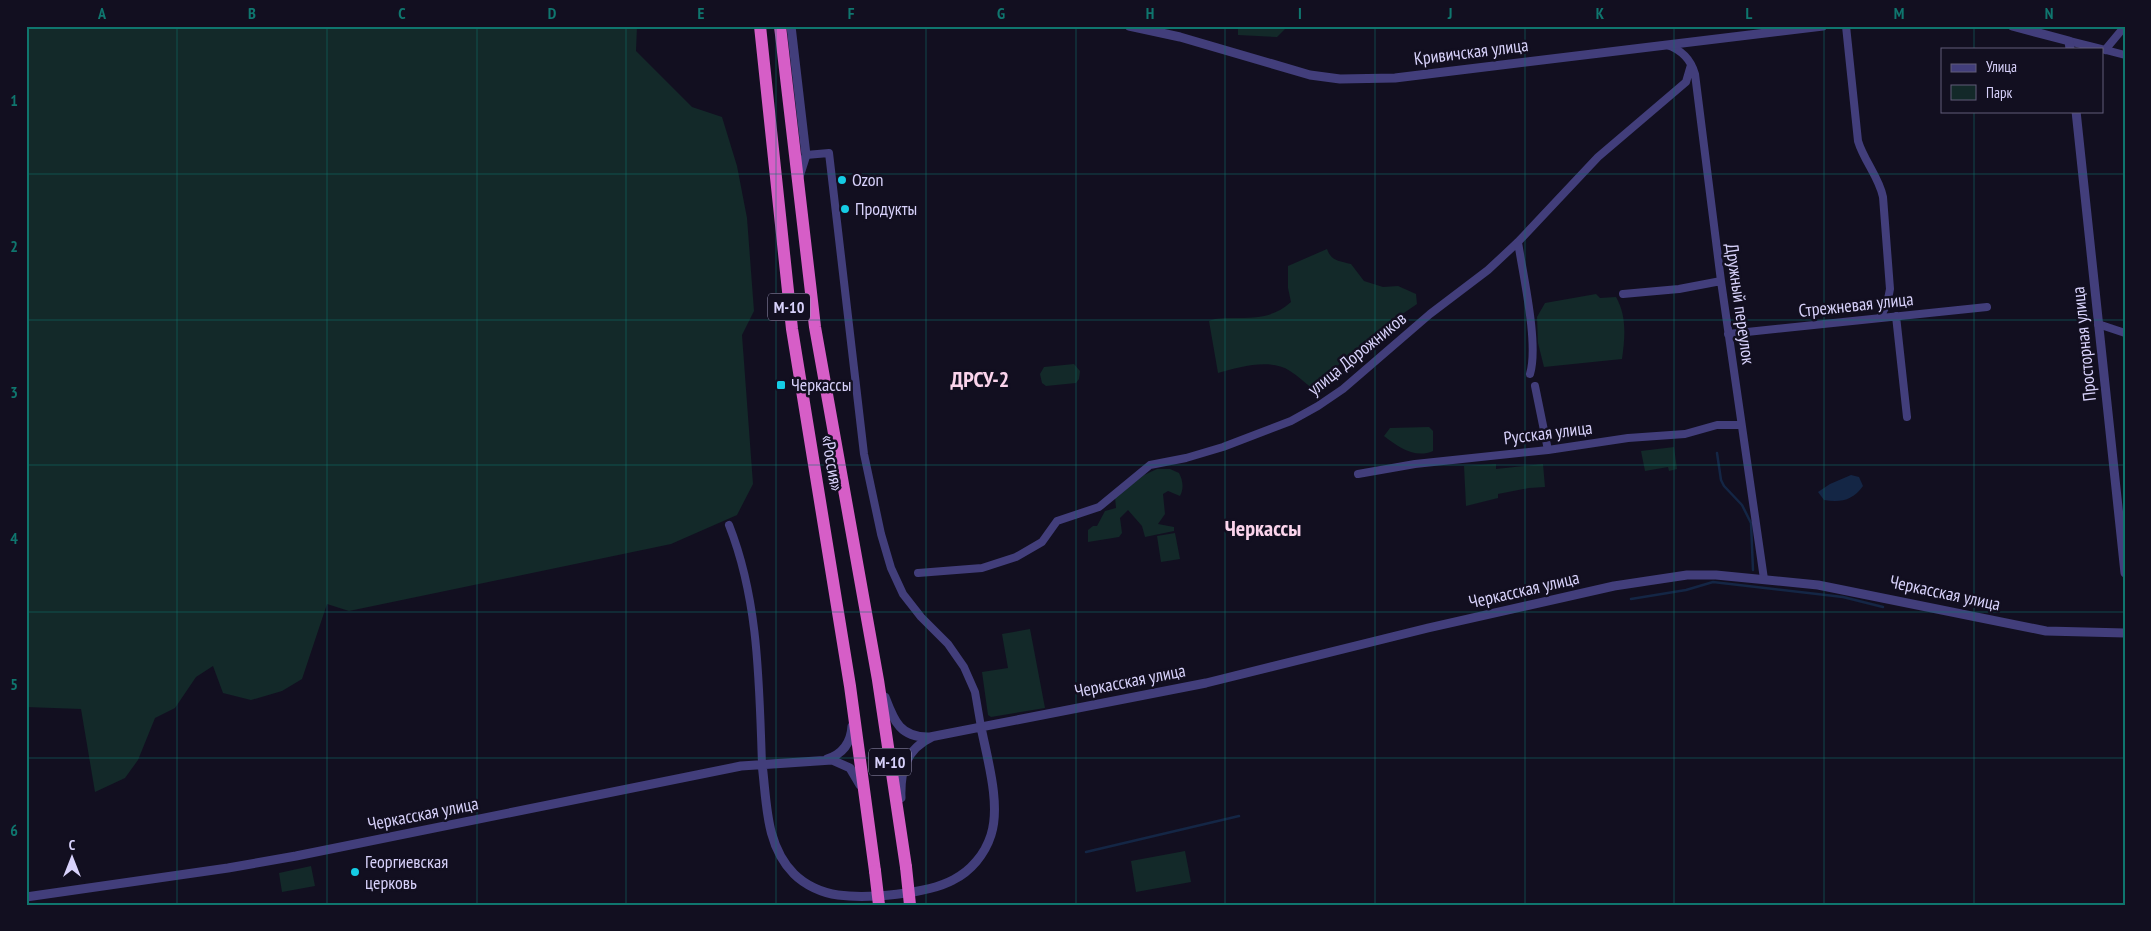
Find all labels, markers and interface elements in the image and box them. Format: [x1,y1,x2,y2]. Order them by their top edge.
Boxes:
text: A [97,3,107,23]
text: B [248,3,256,23]
text: C [398,3,406,23]
text: D [548,3,557,23]
text: E [698,3,705,23]
text: F [848,3,855,23]
text: G [997,3,1005,23]
text: H [1146,3,1154,23]
text: I [1298,3,1302,23]
text: J [1447,3,1452,23]
text: K [1596,3,1605,23]
text: L [1746,3,1753,23]
text: M [1894,3,1904,23]
text: N [2045,3,2053,23]
street label: Кривичская улица [1412,33,1529,70]
legend [1941,48,2104,112]
text: Улица [1986,57,2017,76]
text: Парк [1986,83,2012,102]
text: 1 [10,90,18,110]
place label: Ozon [852,168,884,191]
marker: Ozon [836,174,848,186]
place label: Продукты [855,197,917,220]
marker: Продукты [839,203,851,215]
text: 2 [10,236,18,256]
street label: Дружный переулок [1721,242,1760,366]
street label: Просторная улица [2066,286,2101,402]
street label: Стрежневая улица [1797,287,1914,322]
road number: М-10 [768,294,810,320]
street label: улица Дорожников [1303,307,1411,400]
district label: ДРСУ-2 [951,365,1009,393]
place label: Черкассы [791,373,851,396]
marker: Черкассы [775,379,787,391]
text: 3 [10,382,18,402]
street label: Русская улица [1502,416,1594,449]
street label: «Россия» [816,433,849,493]
district label: Черкассы [1225,514,1301,542]
text: 4 [10,528,18,548]
street label: Черкасская улица [1466,566,1581,613]
street label: Черкасская улица [1888,570,2003,615]
street label: Черкасская улица [1073,658,1187,703]
text: 5 [10,674,18,694]
road number: М-10 [869,749,911,776]
street label: Черкасская улица [366,791,480,836]
text: 6 [10,820,18,840]
north arrow [48,834,98,884]
text: С [69,836,76,854]
place label: Георгиевская церковь [365,850,448,894]
marker: Георгиевская церковь [349,866,361,878]

